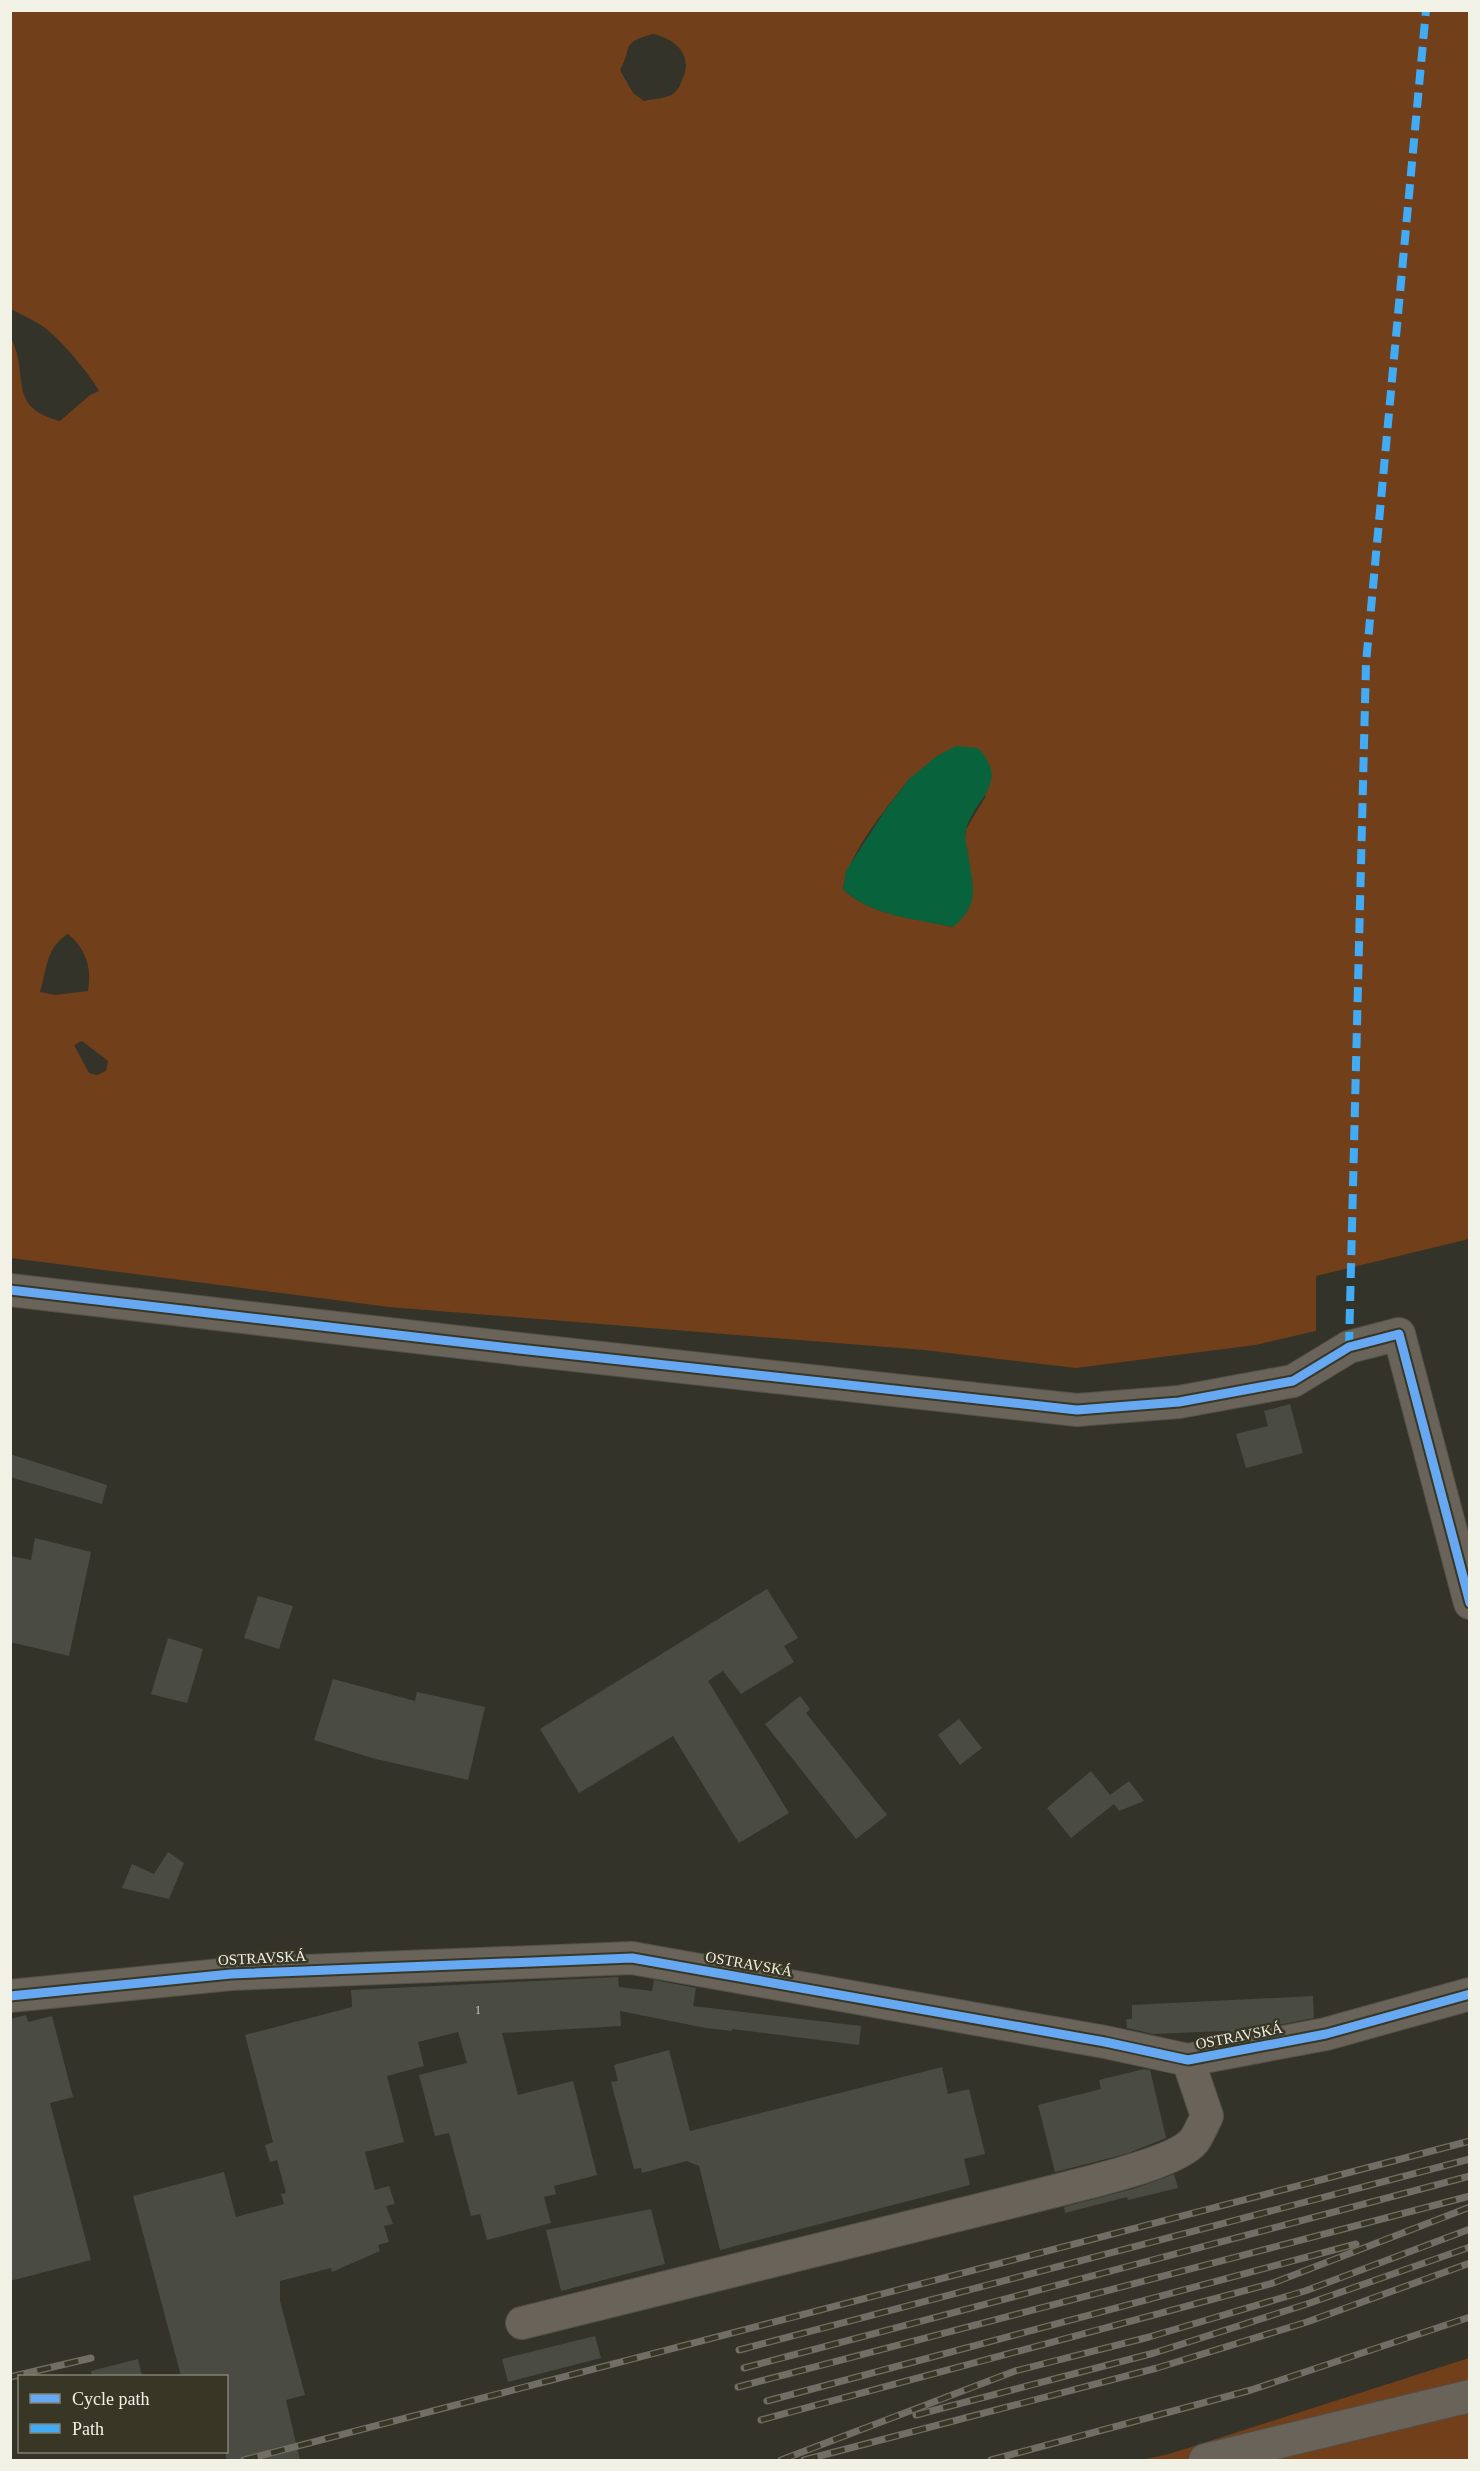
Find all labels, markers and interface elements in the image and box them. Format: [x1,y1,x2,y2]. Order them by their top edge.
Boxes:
street label: OSTRAVSKÁ [218,1948,307,1968]
street label: OSTRAVSKÁ [704,1948,794,1980]
house number: 1 [475,2003,481,2017]
street label: OSTRAVSKÁ [1194,2020,1284,2052]
legend [18,2375,228,2453]
text: Cycle path [72,2389,149,2409]
text: Path [72,2419,104,2439]

